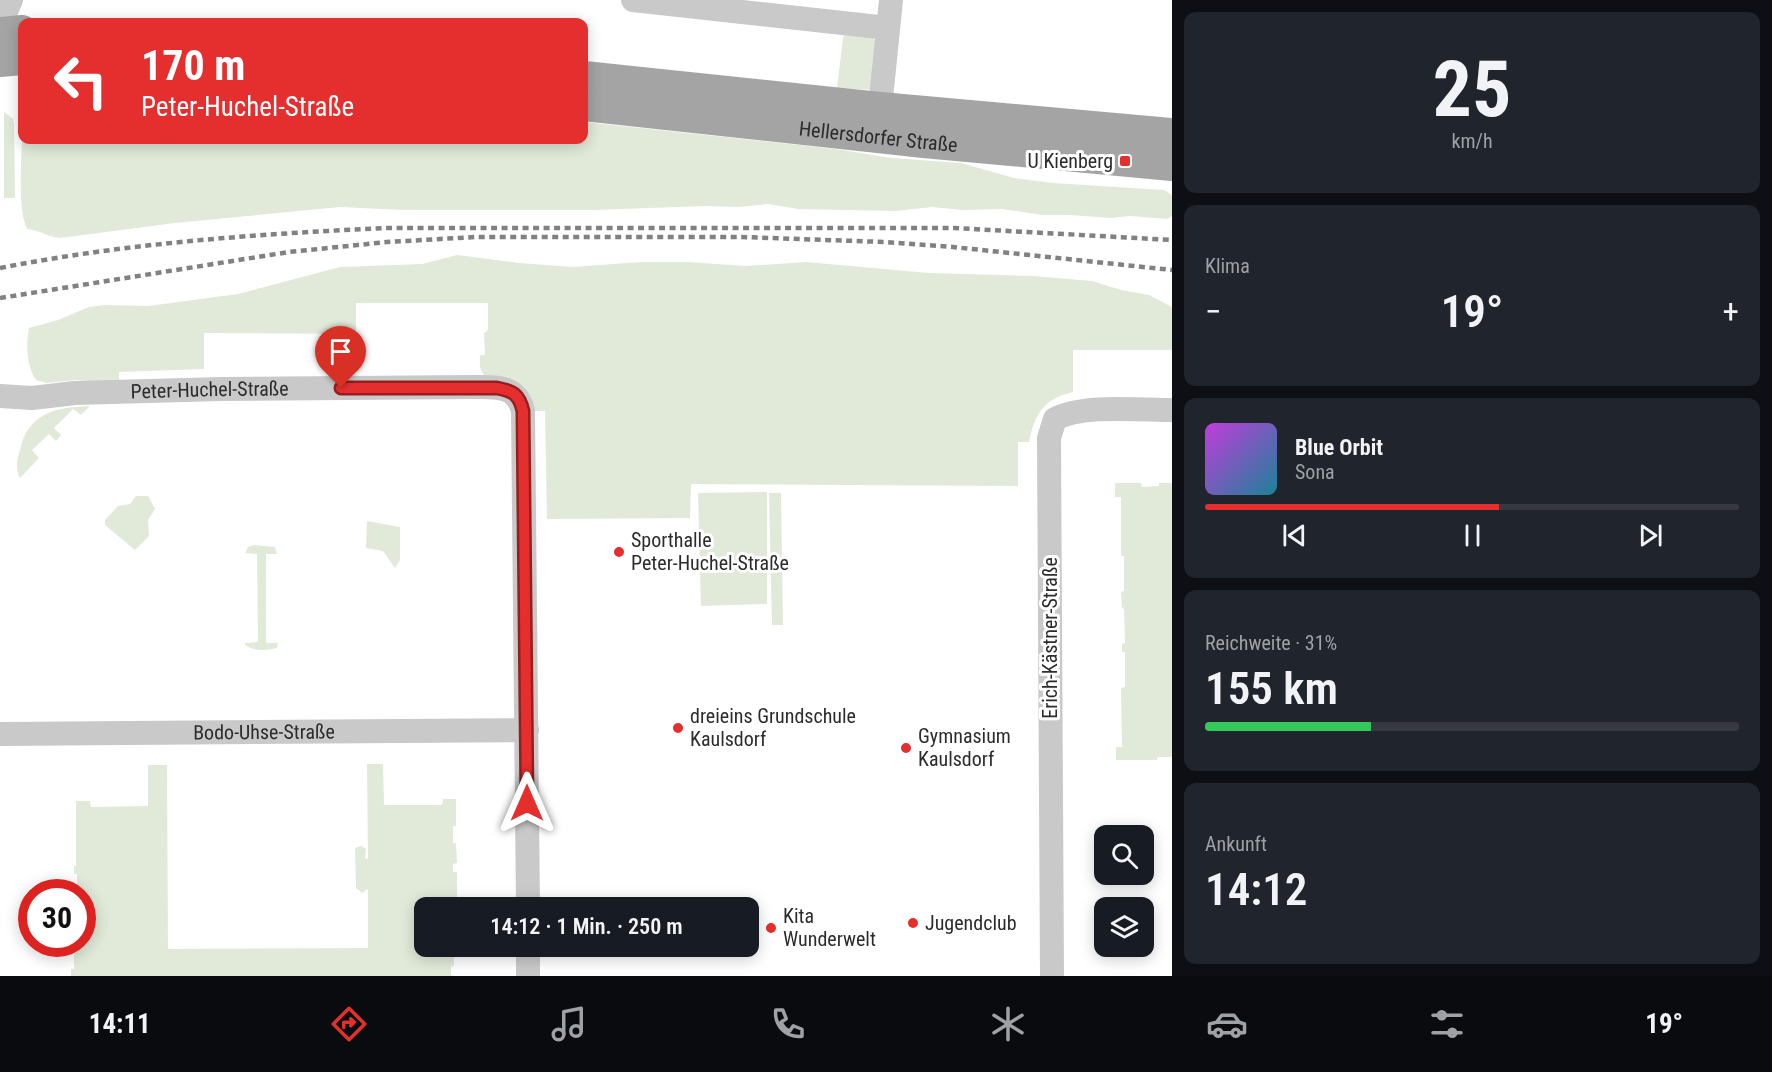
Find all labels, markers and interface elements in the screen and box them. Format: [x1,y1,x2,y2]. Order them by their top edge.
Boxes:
text: 170 m [141,41,246,90]
icon: left [42,42,120,120]
text: 25 [1433,44,1511,135]
text: Peter-Huchel-Straße [141,91,354,123]
street label: Hellersdorfer Straße [798,116,959,157]
text: km/h [1451,129,1493,153]
place label: U Kienberg [1028,149,1113,173]
marker: U Kienberg [1118,154,1132,168]
text: Klima [1205,254,1250,278]
text: 19° [1441,285,1503,338]
text: − [1205,292,1222,331]
text: + [1723,292,1739,331]
pin [315,326,366,388]
icon: arrive [324,335,357,368]
street label: Peter-Huchel-Straße [130,376,289,403]
text: Blue Orbit [1295,435,1383,460]
text: Sona [1295,460,1335,484]
icon: previous [1278,519,1311,552]
icon: pause [1456,519,1489,552]
icon: next [1634,519,1667,552]
place label: Sporthalle Peter-Huchel-Straße [631,528,789,575]
marker: Sporthalle Peter-Huchel-Straße [612,545,626,559]
street label: Erich-Kästner-Straße [1038,557,1062,719]
text: Reichweite · 31% [1205,631,1337,655]
text: 155 km [1205,662,1338,715]
place label: dreieins Grundschule Kaulsdorf [690,704,856,751]
street label: Bodo-Uhse-Straße [193,719,335,745]
marker: dreieins Grundschule Kaulsdorf [671,721,685,735]
place label: Gymnasium Kaulsdorf [918,724,1011,771]
marker: Gymnasium Kaulsdorf [899,741,913,755]
position arrow [495,771,559,835]
map controls [1094,825,1154,957]
button: search [1094,825,1154,885]
text: Ankunft [1205,832,1267,856]
text: 14:12 [1205,863,1307,916]
speed limit sign: 30 [18,879,96,957]
button: layers [1094,897,1154,957]
place label: Kita Wunderwelt [783,904,876,951]
place label: Jugendclub [925,911,1017,935]
text: 14:12 · 1 Min. · 250 m [490,914,683,939]
marker: Jugendclub [906,916,920,930]
marker: Kita Wunderwelt [764,921,778,935]
icon: directions [328,1003,370,1045]
icon: music [548,1003,590,1045]
icon: phone [767,1003,809,1045]
icon: climate [987,1003,1029,1045]
icon: car [1206,1003,1248,1045]
icon: filters [1426,1003,1468,1045]
text: 14:11 [89,1008,151,1040]
text: 19° [1645,1008,1683,1040]

